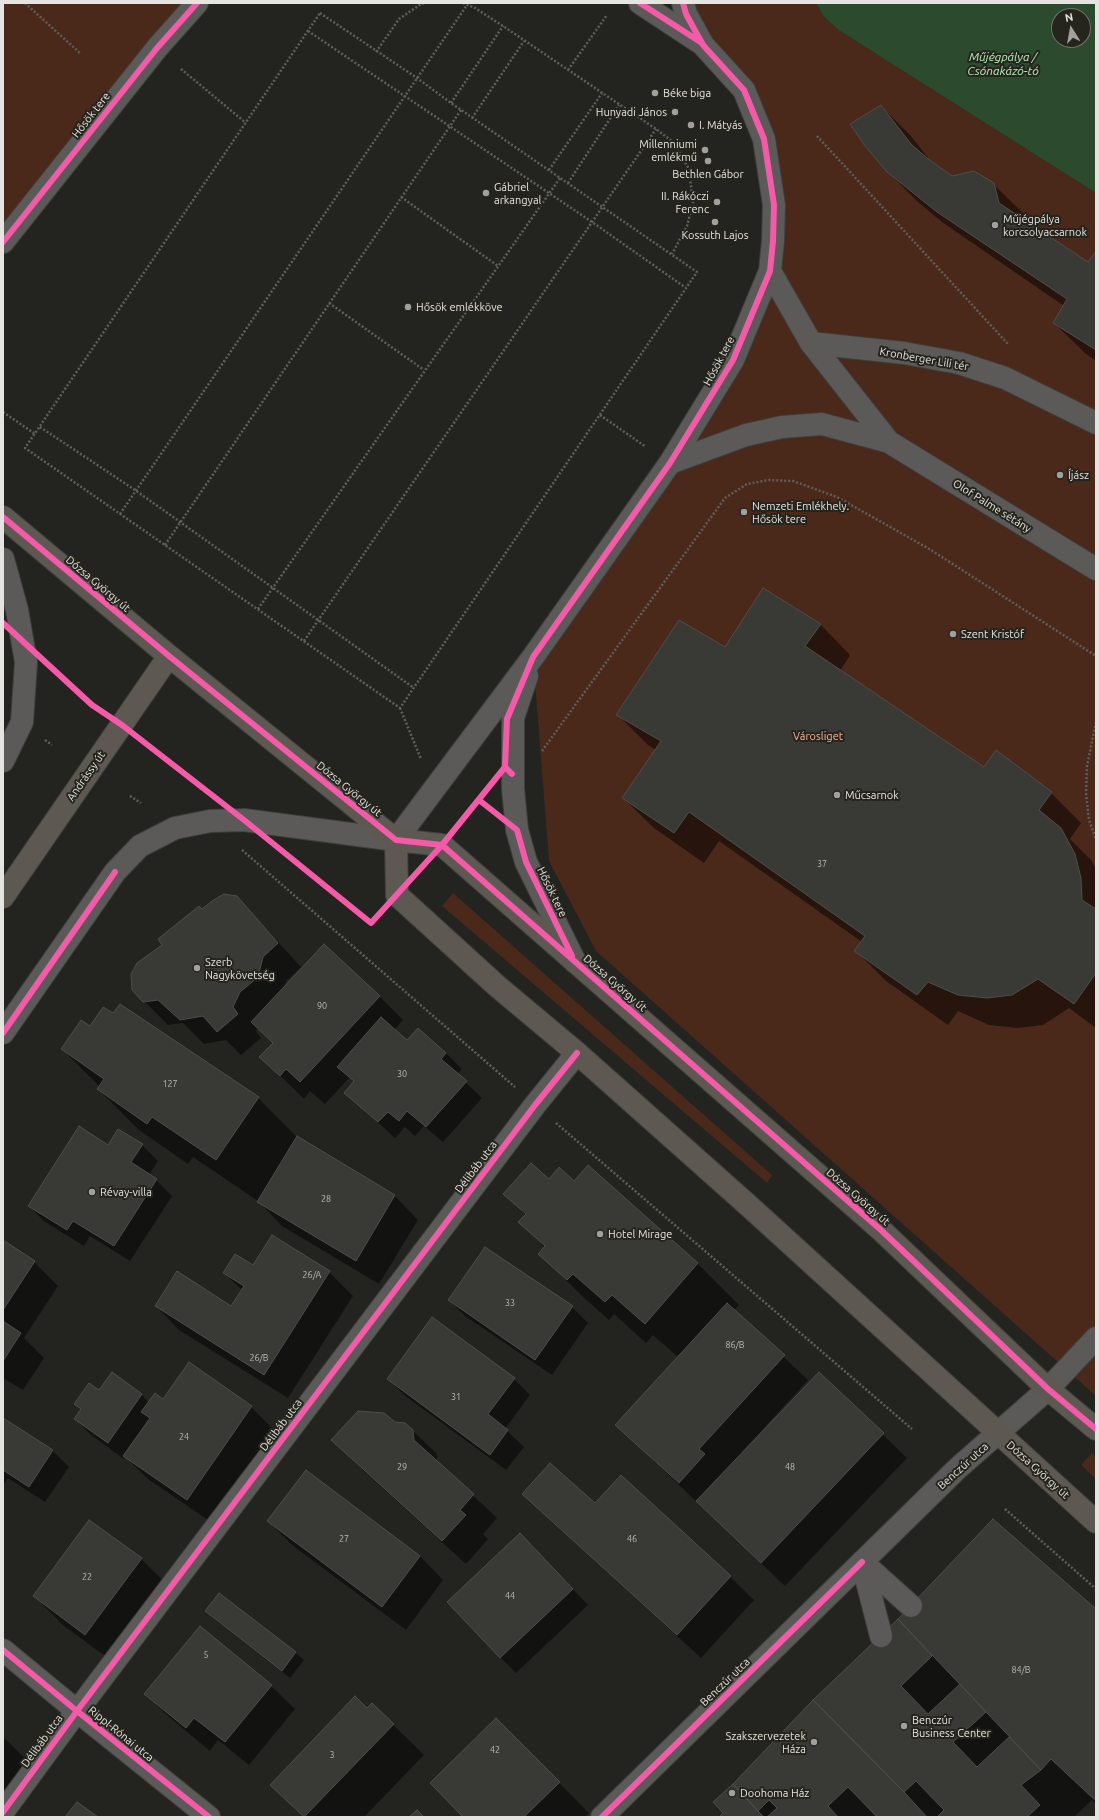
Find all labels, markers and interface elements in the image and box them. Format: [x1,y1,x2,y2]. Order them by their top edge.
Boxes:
north arrow [1051,8,1091,48]
text: N [1064,11,1074,24]
water label: Műjégpálya / Csónakázó-tó [967,50,1039,78]
place label: Béke biga [663,86,711,100]
marker: Béke biga [650,88,660,98]
street label: Hősök tere [69,90,113,140]
place label: Hunyadi János [596,105,667,119]
marker: Hunyadi János [670,107,680,117]
place label: I. Mátyás [699,118,742,132]
marker: I. Mátyás [686,120,696,130]
place label: Millenniumi emlékmű [639,137,697,163]
marker: Millenniumi emlékmű [700,145,710,155]
marker: Bethlen Gábor [703,156,713,166]
place label: Bethlen Gábor [672,167,744,181]
place label: Gábriel arkangyal [494,180,541,206]
marker: Gábriel arkangyal [481,188,491,198]
place label: II. Rákóczi Ferenc [661,189,709,215]
marker: II. Rákóczi Ferenc [712,197,722,207]
place label: Műjégpálya korcsolyacsarnok [1003,212,1087,238]
marker: Kossuth Lajos [710,217,720,227]
marker: Műjégpálya korcsolyacsarnok [990,220,1000,230]
place label: Kossuth Lajos [681,228,749,242]
place label: Hősök emlékköve [416,300,503,314]
marker: Hősök emlékköve [403,302,413,312]
street label: Hősök tere [700,334,738,388]
street label: Kronberger Lili tér [878,345,970,373]
place label: Íjász [1068,468,1089,482]
marker: Íjász [1055,470,1065,480]
street label: Olof Palme sétány [950,477,1034,535]
place label: Nemzeti Emlékhely. Hősök tere [752,499,849,525]
marker: Nemzeti Emlékhely. Hősök tere [739,507,749,517]
street label: Dózsa György út [63,553,133,615]
place label: Szent Kristóf [961,627,1024,641]
marker: Szent Kristóf [948,629,958,639]
park label: Városliget [793,729,843,743]
street label: Andrássy út [64,749,108,803]
street label: Dózsa György út [314,759,384,819]
place label: Műcsarnok [845,788,899,802]
marker: Műcsarnok [832,790,842,800]
house number: 37 [817,859,827,869]
street label: Hősök tere [534,865,570,919]
street label: Dózsa György út [581,952,649,1014]
place label: Szerb Nagykövetség [205,955,275,981]
marker: Szerb Nagykövetség [192,963,202,973]
house number: 90 [317,1001,327,1011]
house number: 30 [397,1069,407,1079]
house number: 127 [162,1079,178,1089]
street label: Délibáb utca [452,1138,500,1196]
street label: Dózsa György út [824,1166,892,1228]
place label: Révay-villa [100,1185,152,1199]
marker: Révay-villa [87,1187,97,1197]
house number: 28 [321,1194,331,1204]
place label: Hotel Mirage [608,1227,672,1241]
marker: Hotel Mirage [595,1229,605,1239]
house number: 26/A [303,1270,321,1280]
house number: 33 [505,1298,515,1308]
house number: 86/B [725,1340,745,1350]
house number: 26/B [249,1353,269,1363]
house number: 31 [451,1392,461,1402]
street label: Délibáb utca [257,1396,305,1454]
house number: 24 [179,1432,189,1442]
street label: Dózsa György út [1004,1438,1072,1502]
street label: Benczúr utca [935,1440,991,1492]
house number: 29 [397,1462,407,1472]
house number: 48 [785,1462,795,1472]
house number: 27 [339,1534,349,1544]
house number: 46 [627,1534,637,1544]
house number: 22 [82,1572,92,1582]
house number: 44 [505,1591,515,1601]
house number: 5 [203,1650,209,1660]
street label: Benczúr utca [697,1655,753,1709]
house number: 84/B [1011,1665,1031,1675]
street label: Rippl-Rónai utca [86,1704,156,1764]
street label: Délibáb utca [19,1712,65,1770]
place label: Benczúr Business Center [912,1713,991,1739]
marker: Benczúr Business Center [899,1721,909,1731]
place label: Szakszervezetek Háza [725,1729,806,1755]
marker: Szakszervezetek Háza [809,1737,819,1747]
house number: 42 [490,1745,500,1755]
house number: 3 [329,1750,335,1760]
place label: Doohoma Ház [740,1786,809,1800]
marker: Doohoma Ház [727,1788,737,1798]

